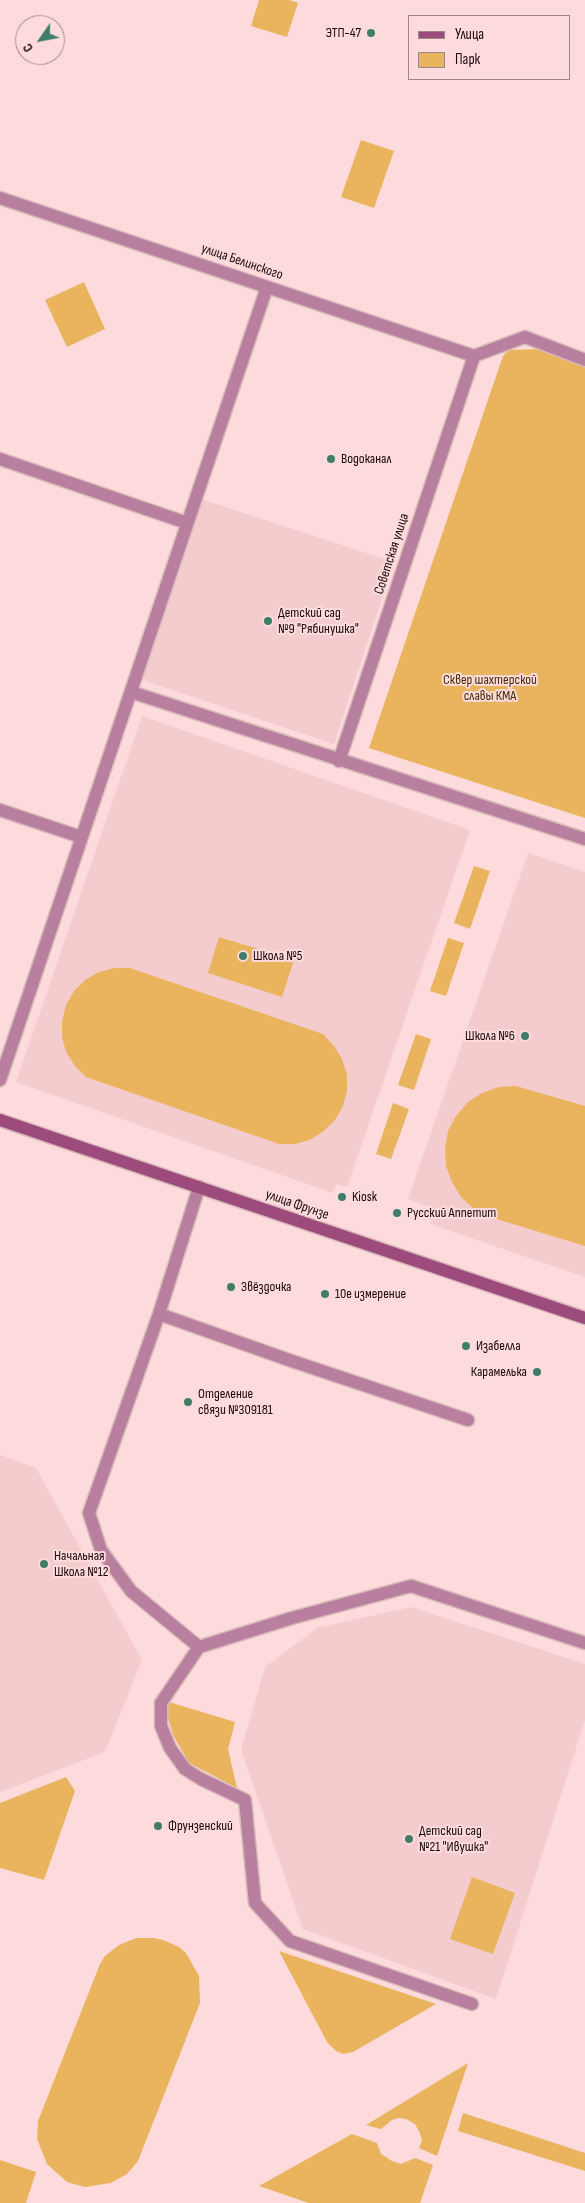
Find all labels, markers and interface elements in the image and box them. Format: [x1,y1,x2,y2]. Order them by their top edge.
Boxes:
north arrow [15,15,65,65]
legend [408,15,570,80]
place label: ЭТП-47 [325,25,361,41]
text: Улица [455,25,484,44]
marker: ЭТП-47 [365,27,377,39]
text: С [19,40,37,56]
text: Парк [455,50,480,69]
street label: улица Белинского [199,240,285,284]
place label: Водоканал [341,451,391,467]
marker: Водоканал [325,453,337,465]
street label: Советская улица [371,511,413,597]
place label: Детский сад №9 "Рябинушка" [278,605,359,638]
marker: Детский сад №9 "Рябинушка" [262,615,274,627]
park label: Сквер шахтерской славы КМА [443,672,537,704]
place label: Школа №5 [253,948,302,964]
marker: Школа №5 [237,950,249,962]
place label: Школа №6 [465,1028,515,1044]
marker: Школа №6 [519,1030,531,1042]
street label: улица Фрунзе [263,1186,331,1224]
place label: Kiosk [352,1189,377,1205]
marker: Kiosk [336,1191,348,1203]
place label: Русский Аппетит [407,1205,496,1221]
marker: Русский Аппетит [391,1207,403,1219]
place label: Звёздочка [241,1279,292,1295]
marker: Звёздочка [225,1281,237,1293]
place label: 10е измерение [335,1286,406,1302]
marker: 10е измерение [319,1288,331,1300]
place label: Изабелла [476,1338,521,1354]
marker: Изабелла [460,1340,472,1352]
place label: Карамелька [471,1364,527,1380]
marker: Карамелька [531,1366,543,1378]
place label: Отделение связи №309181 [198,1386,273,1418]
marker: Отделение связи №309181 [182,1396,194,1408]
place label: Начальная Школа №12 [54,1548,109,1580]
marker: Начальная Школа №12 [38,1558,50,1570]
place label: Фрунзенский [168,1818,233,1834]
marker: Фрунзенский [152,1820,164,1832]
place label: Детский сад №21 "Ивушка" [419,1823,488,1855]
marker: Детский сад №21 "Ивушка" [403,1833,415,1845]

